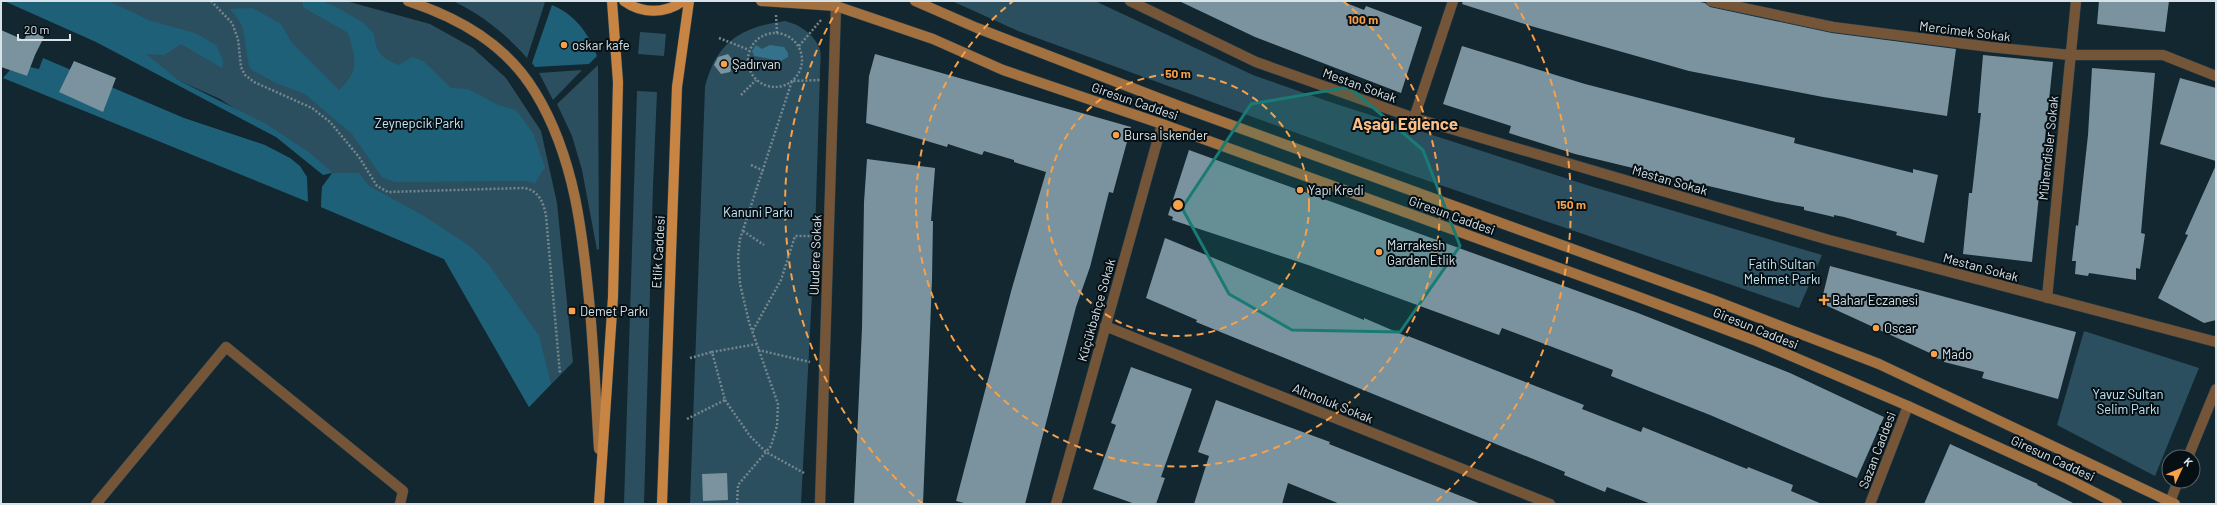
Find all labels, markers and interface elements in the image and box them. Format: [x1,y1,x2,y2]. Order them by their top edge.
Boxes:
text: 100 m [1348,12,1378,26]
scale bar [18,16,70,42]
street label: Mercimek Sokak [1918,17,2012,45]
text: 20 m [24,22,50,36]
place label: oskar kafe [572,37,630,53]
marker: oskar kafe [559,40,569,50]
place label: Şadırvan [732,56,781,72]
marker: Şadırvan [719,59,729,69]
street label: Mestan Sokak [1321,64,1400,106]
text: 50 m [1165,66,1191,80]
street label: Giresun Caddesi [1090,79,1180,123]
street label: Mühendisler Sokak [2035,94,2062,201]
district label: Aşağı Eğlence [1352,113,1458,133]
park label: Zeynepcik Parkı [375,115,463,131]
place label: Bursa İskender [1124,127,1208,143]
marker: Bursa İskender [1111,130,1121,140]
street label: Mestan Sokak [1631,162,1710,199]
place label: Yapı Kredi [1308,182,1364,198]
marker: Yapı Kredi [1295,185,1305,195]
street label: Giresun Caddesi [1407,192,1497,238]
text: 150 m [1556,197,1586,211]
centre of rings [1171,198,1185,212]
park label: Kanuni Parkı [723,204,793,220]
street label: Uludere Sokak [806,214,824,296]
street label: Etlik Caddesi [648,215,668,289]
place label: Marrakesh Garden Etlik [1387,237,1456,268]
marker: Marrakesh Garden Etlik [1374,247,1384,257]
street label: Mestan Sokak [1941,249,2021,285]
street label: Küçükbahçe Sokak [1074,256,1118,363]
park label: Fatih Sultan Mehmet Parkı [1744,256,1820,287]
place label: Bahar Eczanesi [1832,292,1918,308]
marker: Bahar Eczanesi [1819,295,1829,305]
place label: Demet Parkı [580,303,648,319]
street label: Giresun Caddesi [1711,304,1801,352]
marker: Demet Parkı [567,306,577,316]
place label: Oscar [1884,320,1917,336]
marker: Oscar [1871,323,1881,333]
place label: Mado [1942,346,1972,362]
marker: Mado [1929,349,1939,359]
street label: Altınoluk Sokak [1290,380,1376,427]
park label: Yavuz Sultan Selim Parkı [2093,386,2163,417]
street label: Sazan Caddesi [1855,409,1899,491]
street label: Giresun Caddesi [2009,432,2097,484]
north arrow [2161,449,2201,489]
text: K [2181,455,2196,469]

